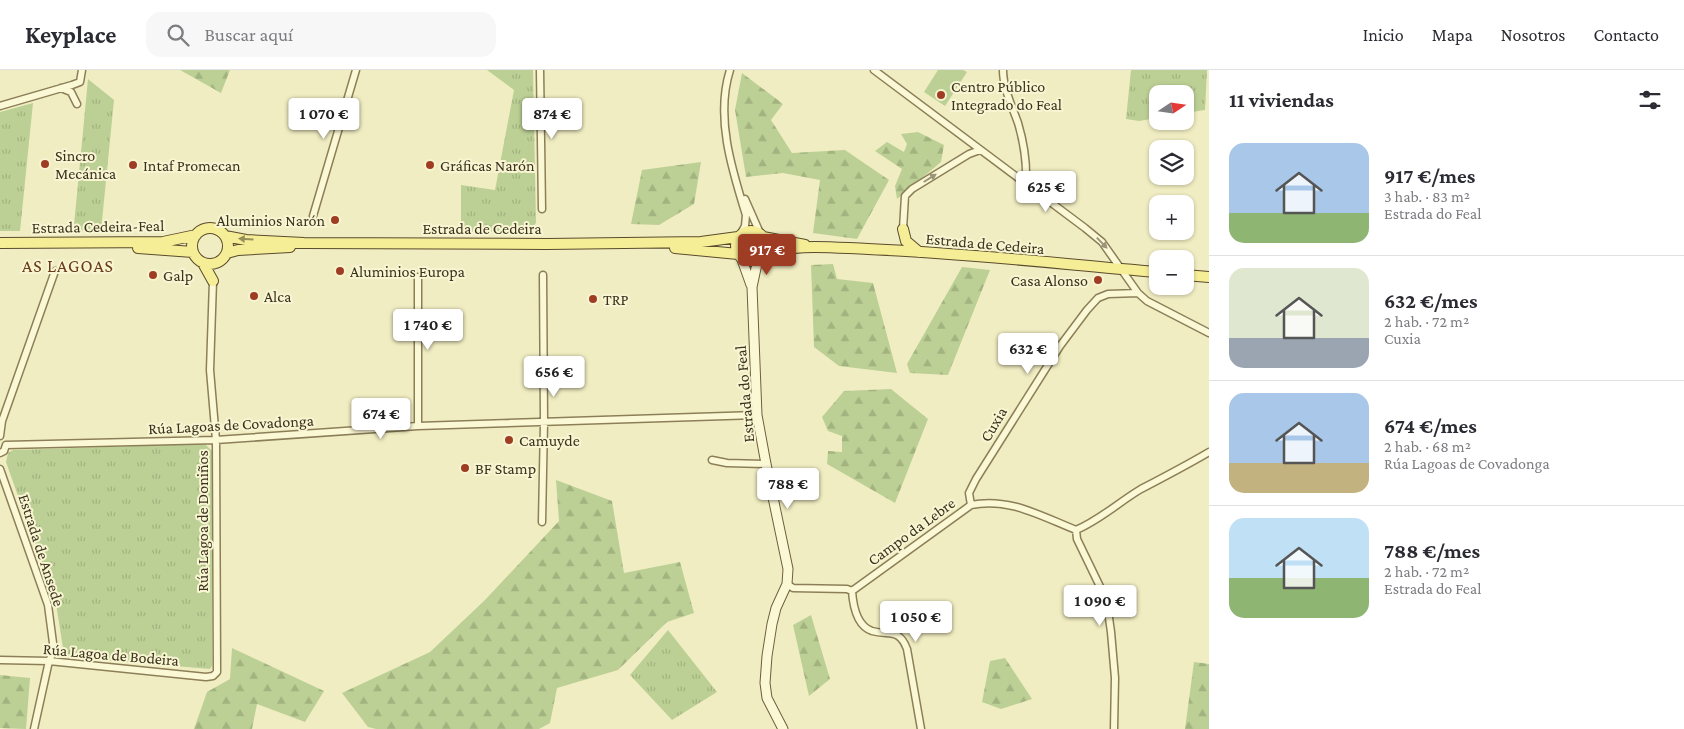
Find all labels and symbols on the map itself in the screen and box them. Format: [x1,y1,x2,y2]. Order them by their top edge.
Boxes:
place label: Centro Público Integrado do Feal [951,78,1062,114]
north arrow [1149,85,1194,130]
marker: Centro Público Integrado do Feal [935,89,947,101]
pin: 1 070 € [278,98,370,140]
pin: 874 € [517,98,587,140]
place label: Sincro Mecánica [55,147,117,182]
place label: Intaf Promecan [143,157,241,174]
place label: Gráficas Narón [440,157,535,174]
marker: Sincro Mecánica [39,158,51,170]
marker: Intaf Promecan [127,159,139,171]
marker: Gráficas Narón [424,159,436,171]
pin: 625 € [1011,170,1081,213]
one-way arrow [924,173,937,182]
place label: Aluminios Narón [216,212,325,229]
marker: Aluminios Narón [329,214,341,226]
street label: Estrada Cedeira-Feal [32,217,164,236]
street label: Estrada de Cedeira [422,220,542,237]
street label: Estrada de Cedeira [925,230,1046,257]
pin: 917 € [732,234,802,276]
one-way arrow [238,235,254,243]
one-way arrow [1096,237,1108,249]
district label: AS LAGOAS [22,256,114,276]
place label: Aluminios Europa [350,263,466,281]
marker: Aluminios Europa [334,265,346,277]
place label: Galp [163,267,193,285]
marker: Galp [147,269,159,281]
place label: Casa Alonso [1011,272,1088,289]
marker: Casa Alonso [1092,274,1104,286]
place label: Alca [264,288,292,305]
marker: Alca [248,290,260,302]
place label: TRP [603,291,629,308]
marker: TRP [587,293,599,305]
pin: 1 740 € [382,308,474,351]
pin: 632 € [993,332,1063,375]
street label: Estrada do Feal [732,345,757,443]
pin: 656 € [519,356,589,398]
pin: 674 € [346,398,416,440]
street label: Cuxia [977,404,1011,444]
street label: Rúa Lagoas de Covadonga [148,412,315,438]
place label: Camuyde [519,432,580,450]
marker: Camuyde [503,434,515,446]
street label: Rúa Lagoa de Doniños [194,450,212,592]
place label: BF Stamp [475,460,536,478]
marker: BF Stamp [459,462,471,474]
pin: 788 € [753,468,823,510]
street label: Estrada de Ansede [15,492,68,608]
street label: Campo da Lebre [865,494,959,569]
pin: 1 090 € [1054,584,1146,627]
pin: 1 050 € [870,600,962,643]
street label: Rúa Lagoa de Bodeira [42,640,180,670]

